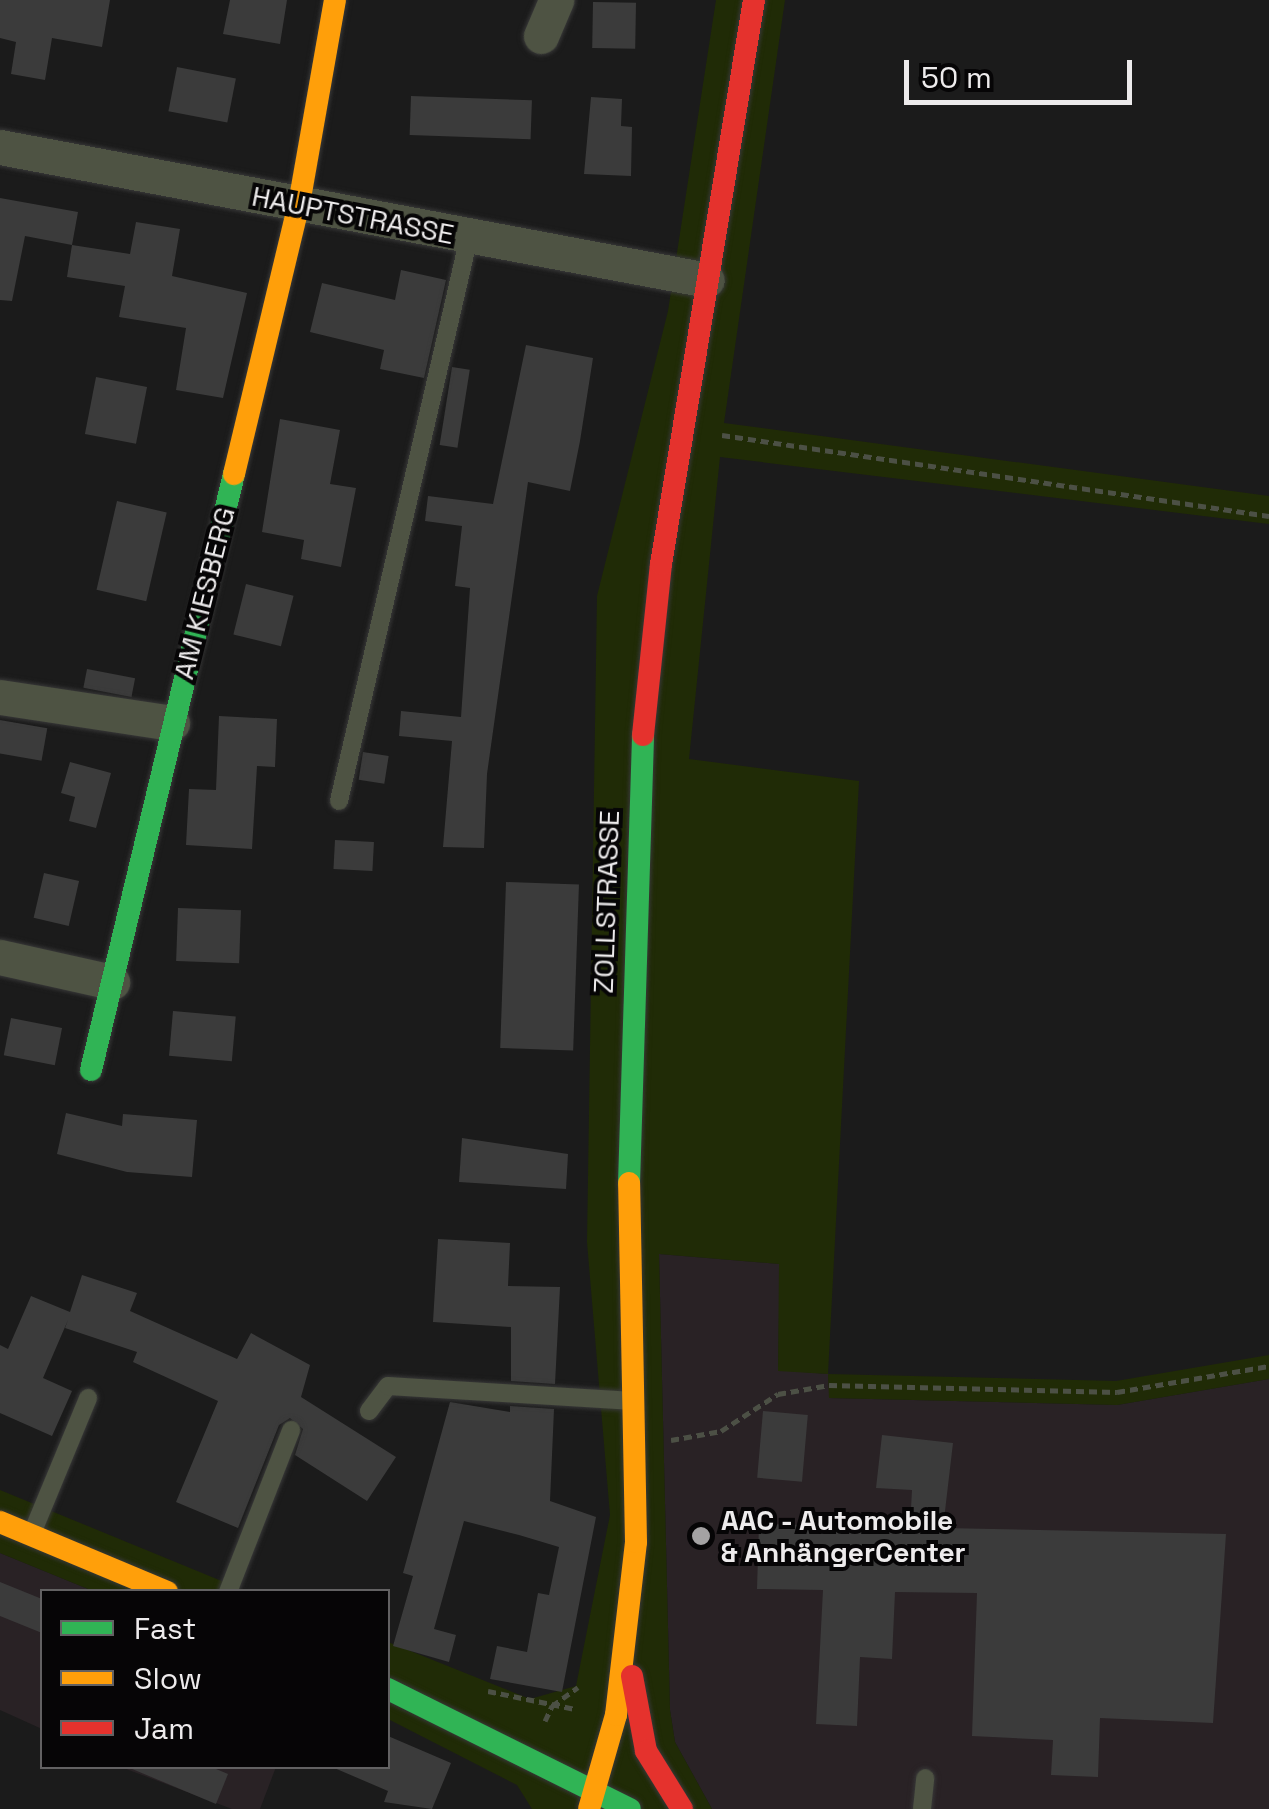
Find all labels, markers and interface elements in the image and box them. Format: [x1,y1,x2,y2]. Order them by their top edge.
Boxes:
scale bar [909,40,1136,102]
text: 50 m [921,58,992,97]
street label: HAUPTSTRASSE [249,179,457,251]
street label: AM KIESBERG [166,503,242,683]
street label: ZOLLSTRASSE [586,810,626,994]
place label: AAC - Automobile & AnhängerCenter [721,1503,966,1569]
marker: AAC - Automobile & AnhängerCenter [690,1525,712,1547]
legend [40,1589,390,1769]
text: Fast [134,1609,196,1648]
text: Slow [134,1659,202,1698]
text: Jam [134,1709,194,1748]

